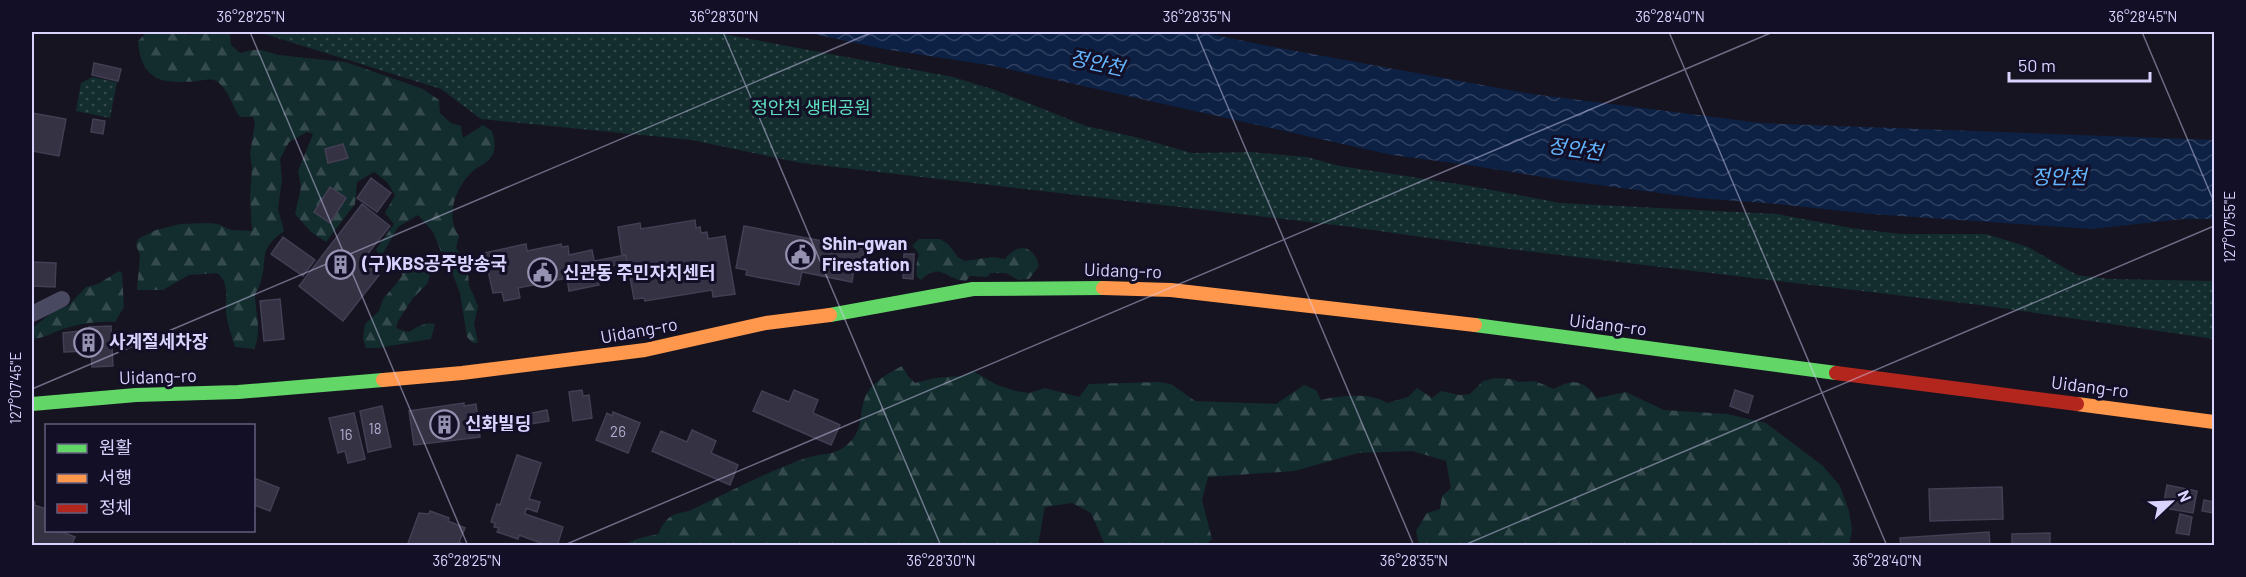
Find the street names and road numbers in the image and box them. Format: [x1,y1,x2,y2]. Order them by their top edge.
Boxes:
street label: Uidang-ro [1084,258,1162,282]
street label: Uidang-ro [1568,308,1648,340]
street label: Uidang-ro [599,312,679,348]
street label: Uidang-ro [119,364,197,388]
street label: Uidang-ro [2050,370,2130,402]

